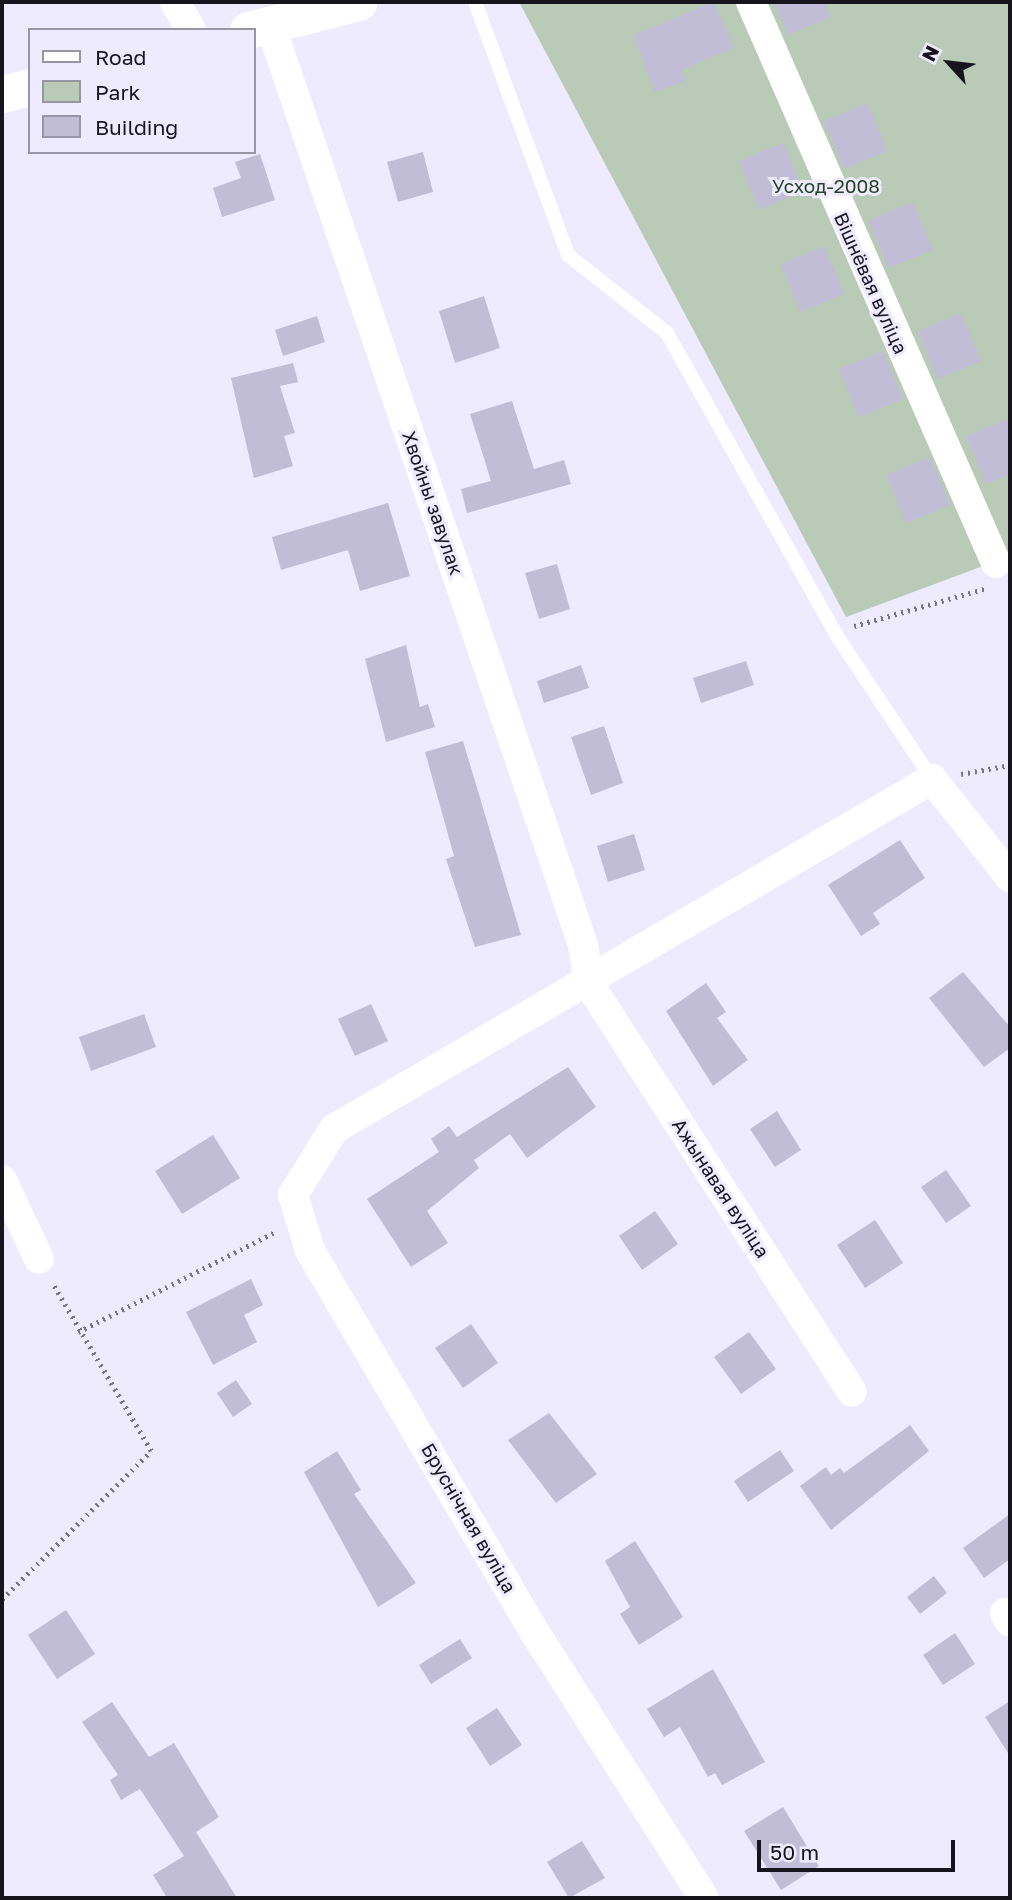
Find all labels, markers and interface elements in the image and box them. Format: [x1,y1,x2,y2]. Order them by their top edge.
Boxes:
legend [28,28,256,154]
north arrow [914,28,984,98]
text: N [916,42,943,65]
text: Road [95,44,146,70]
text: Park [95,79,140,105]
text: Building [95,114,178,140]
park label: Усход-2008 [772,175,880,197]
street label: Вішнёвая вуліца [830,209,912,357]
street label: Хвойны завулак [398,428,468,578]
street label: Ажынавая вуліца [668,1114,774,1262]
street label: Бруснічная вуліца [417,1439,521,1597]
scale bar [760,1826,958,1870]
text: 50 m [770,1839,819,1865]

